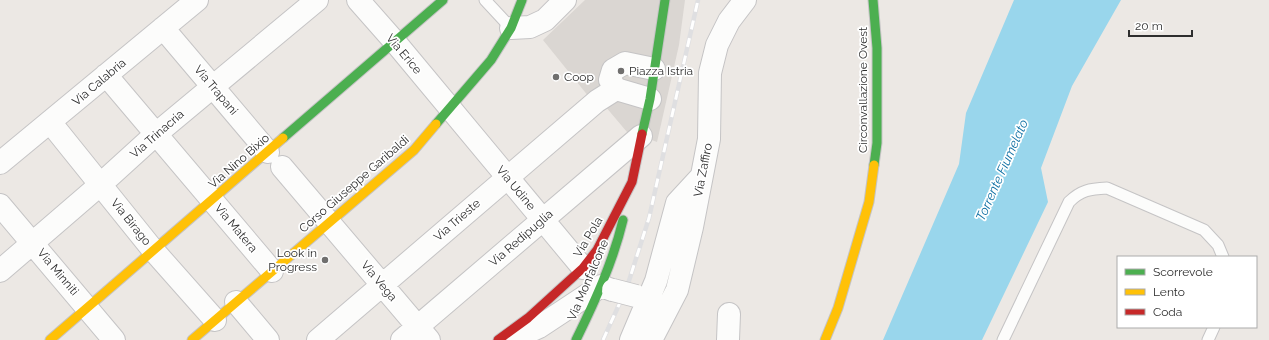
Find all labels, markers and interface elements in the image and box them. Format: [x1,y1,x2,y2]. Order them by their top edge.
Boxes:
scale bar [1129,12,1192,38]
text: 20 m [1135,19,1163,33]
street label: Circonvallazione Ovest [856,27,870,153]
street label: Via Erice [383,31,425,77]
street label: Via Calabria [69,56,129,108]
street label: Via Trapani [191,62,241,118]
place label: Piazza Istria [629,64,693,78]
marker: Piazza Istria [616,66,626,76]
place label: Coop [564,70,594,84]
marker: Coop [551,72,561,82]
street label: Via Trinacria [127,107,187,161]
water label: Torrente Fiumelato [973,117,1031,223]
street label: Via Nino Bixio [206,131,272,191]
street label: Corso Giuseppe Garibaldi [296,132,412,236]
street label: Via Zaffiro [691,142,715,198]
street label: Via Udine [493,163,539,213]
street label: Via Birago [108,196,154,248]
street label: Via Trieste [431,196,483,244]
street label: Via Matera [212,201,260,255]
street label: Via Redipuglia [486,207,556,269]
street label: Via Pola [570,214,606,260]
street label: Via Monfalcone [565,238,611,322]
street label: Via Minniti [34,246,82,298]
place label: Look in Progress [268,246,317,274]
marker: Look in Progress [320,255,330,265]
legend [1117,256,1257,328]
street label: Via Vega [358,258,400,304]
text: Scorrevole [1153,265,1213,279]
text: Lento [1153,285,1185,299]
text: Coda [1153,305,1182,319]

